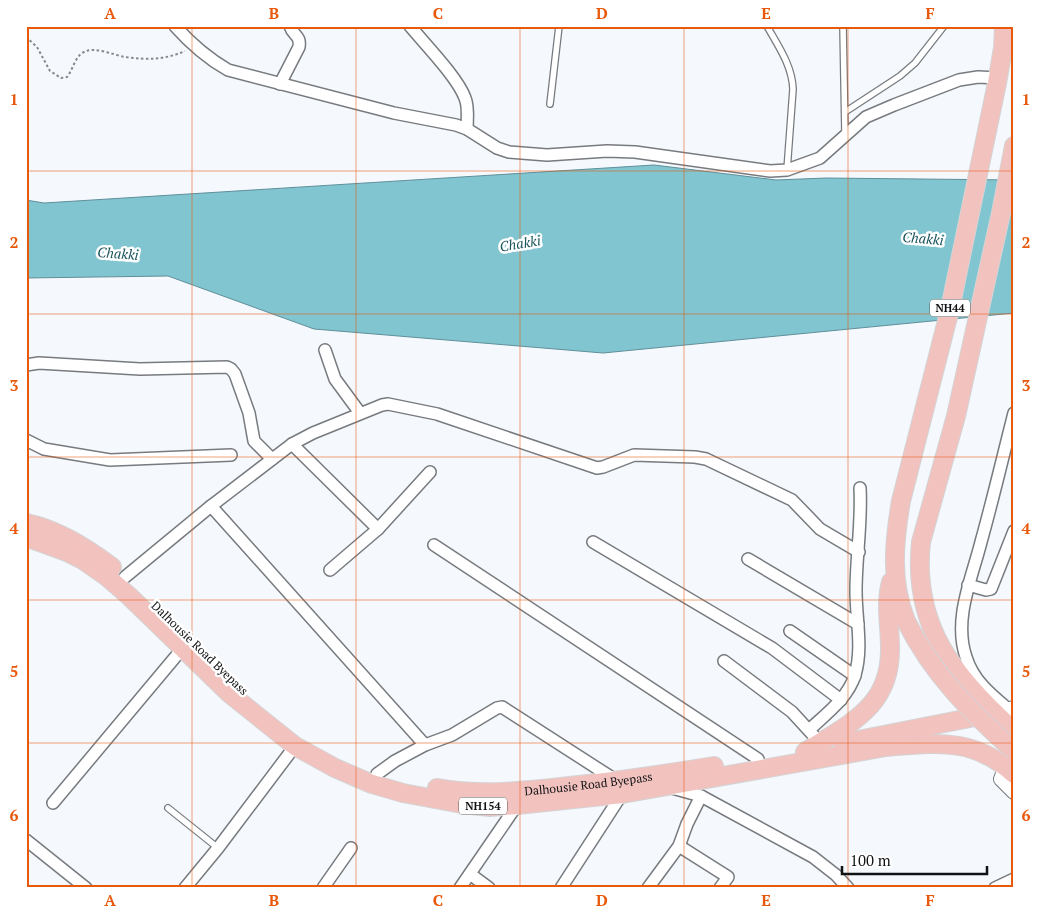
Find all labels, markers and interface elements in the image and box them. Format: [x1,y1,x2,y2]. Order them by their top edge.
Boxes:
text: A [104,2,116,24]
text: B [269,2,279,24]
text: C [433,2,443,24]
text: D [596,2,608,24]
text: E [761,2,771,24]
text: F [925,2,935,24]
text: 1 [9,88,19,110]
text: 1 [1021,88,1031,110]
water label: Chakki [902,227,945,249]
water label: Chakki [498,230,542,256]
text: 2 [9,231,19,253]
text: 2 [1021,231,1031,253]
water label: Chakki [97,242,139,264]
road number: NH44 [930,300,970,316]
text: 3 [9,374,19,396]
text: 3 [1021,374,1031,396]
text: 4 [9,517,19,539]
text: 4 [1021,517,1031,539]
street label: Dalhousie Road Byepass [148,598,252,698]
text: 5 [9,660,19,682]
text: 5 [1021,660,1031,682]
street label: Dalhousie Road Byepass [524,768,653,798]
road number: NH154 [459,798,507,814]
text: 6 [9,804,19,826]
text: 6 [1021,804,1031,826]
scale bar [842,844,988,876]
text: 100 m [850,850,891,870]
text: A [104,889,116,911]
text: B [269,889,279,911]
text: C [433,889,443,911]
text: D [596,889,608,911]
text: E [761,889,771,911]
text: F [925,889,935,911]

